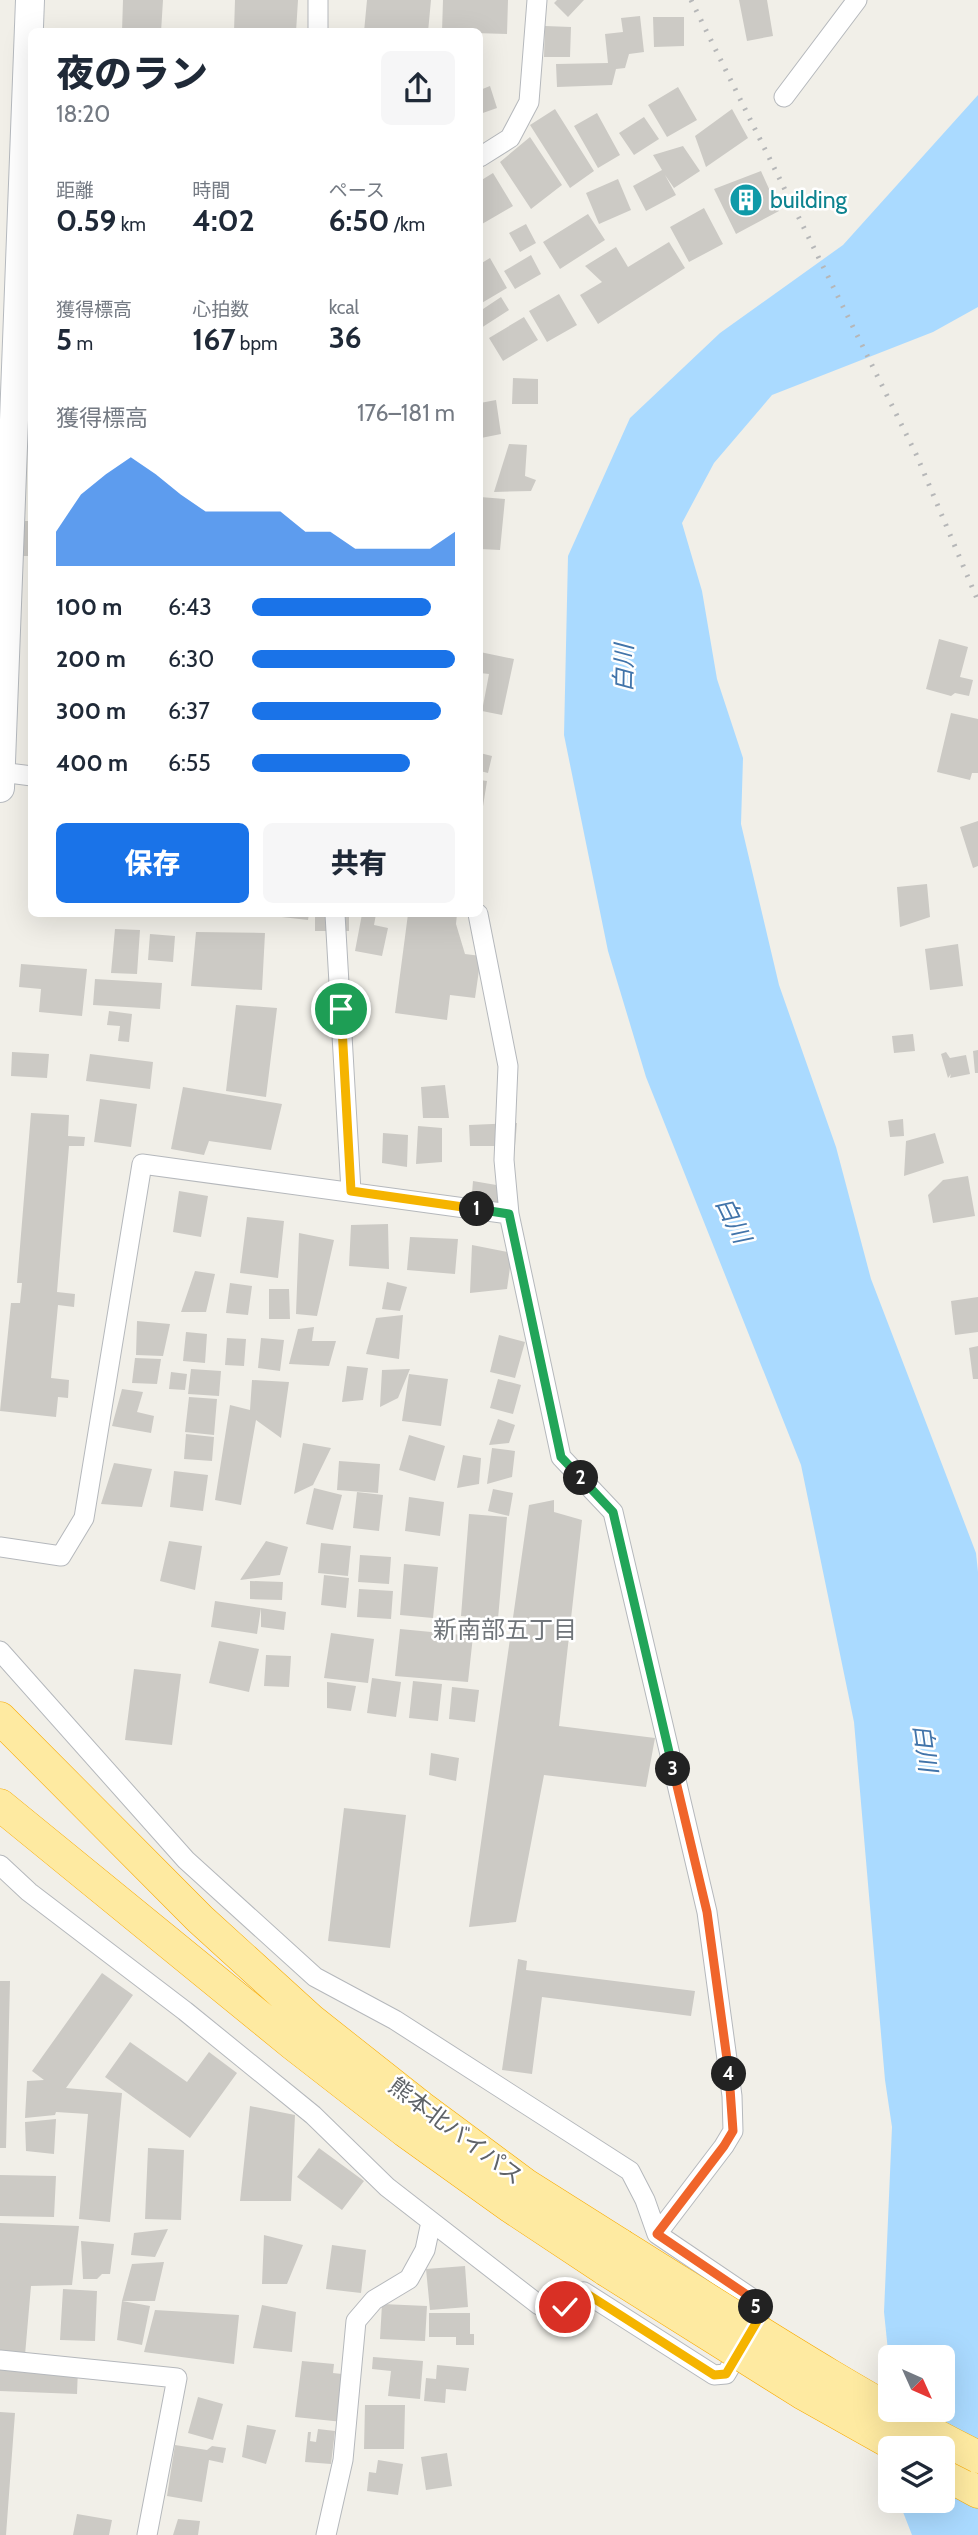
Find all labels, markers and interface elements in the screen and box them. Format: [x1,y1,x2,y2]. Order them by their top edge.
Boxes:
text: 夜のラン [56,50,208,97]
button: share [381,51,455,125]
text: 18:20 [56,100,110,128]
text: 距離 [56,179,94,202]
text: 時間 [192,179,230,202]
text: ペース [329,179,385,202]
building icon: building [727,181,765,219]
place label: building [770,186,848,214]
text: 0.59 [56,202,116,239]
text: 4:02 [192,202,255,239]
text: 6:50 [329,202,389,239]
text: km [116,213,146,236]
text: /km [389,213,425,236]
text: kcal [329,296,359,319]
text: 獲得標高 [56,298,132,321]
text: 心拍数 [192,298,249,321]
text: 36 [329,319,362,356]
text: 5 [56,321,72,358]
text: 167 [192,321,236,358]
text: m [72,332,93,355]
text: bpm [236,332,278,355]
text: 176–181 m [357,399,455,427]
text: 獲得標高 [56,404,148,432]
text: 100 m [56,593,122,621]
text: 6:43 [168,593,212,621]
water label: 白川 [609,641,638,692]
text: 200 m [56,645,126,673]
text: 6:30 [168,645,214,673]
text: 300 m [56,697,126,725]
text: 6:37 [168,697,210,725]
text: 400 m [56,749,128,777]
text: 6:55 [168,749,211,777]
button: 保存 [56,823,249,903]
button: 共有 [263,823,455,903]
pin [311,979,371,1039]
icon: arrive [322,990,360,1028]
pin: 1 [460,1192,494,1226]
water label: 白川 [710,1192,758,1250]
text: 1 [473,1197,480,1220]
pin: 2 [564,1460,598,1496]
text: 2 [575,1466,586,1489]
district label: 新南部五丁目 [433,1615,577,1644]
water label: 白川 [908,1722,944,1777]
pin: 3 [656,1752,690,1786]
text: 3 [667,1757,678,1780]
pin: 4 [712,2056,746,2092]
text: 4 [723,2062,734,2085]
street label: 熊本北バイパス [383,2072,529,2190]
pin [535,2277,595,2337]
icon: check [546,2288,584,2326]
pin: 5 [738,2290,774,2324]
text: 5 [750,2295,761,2318]
north arrow [878,2345,956,2422]
map controls [878,2345,955,2513]
button: layers [878,2436,955,2513]

